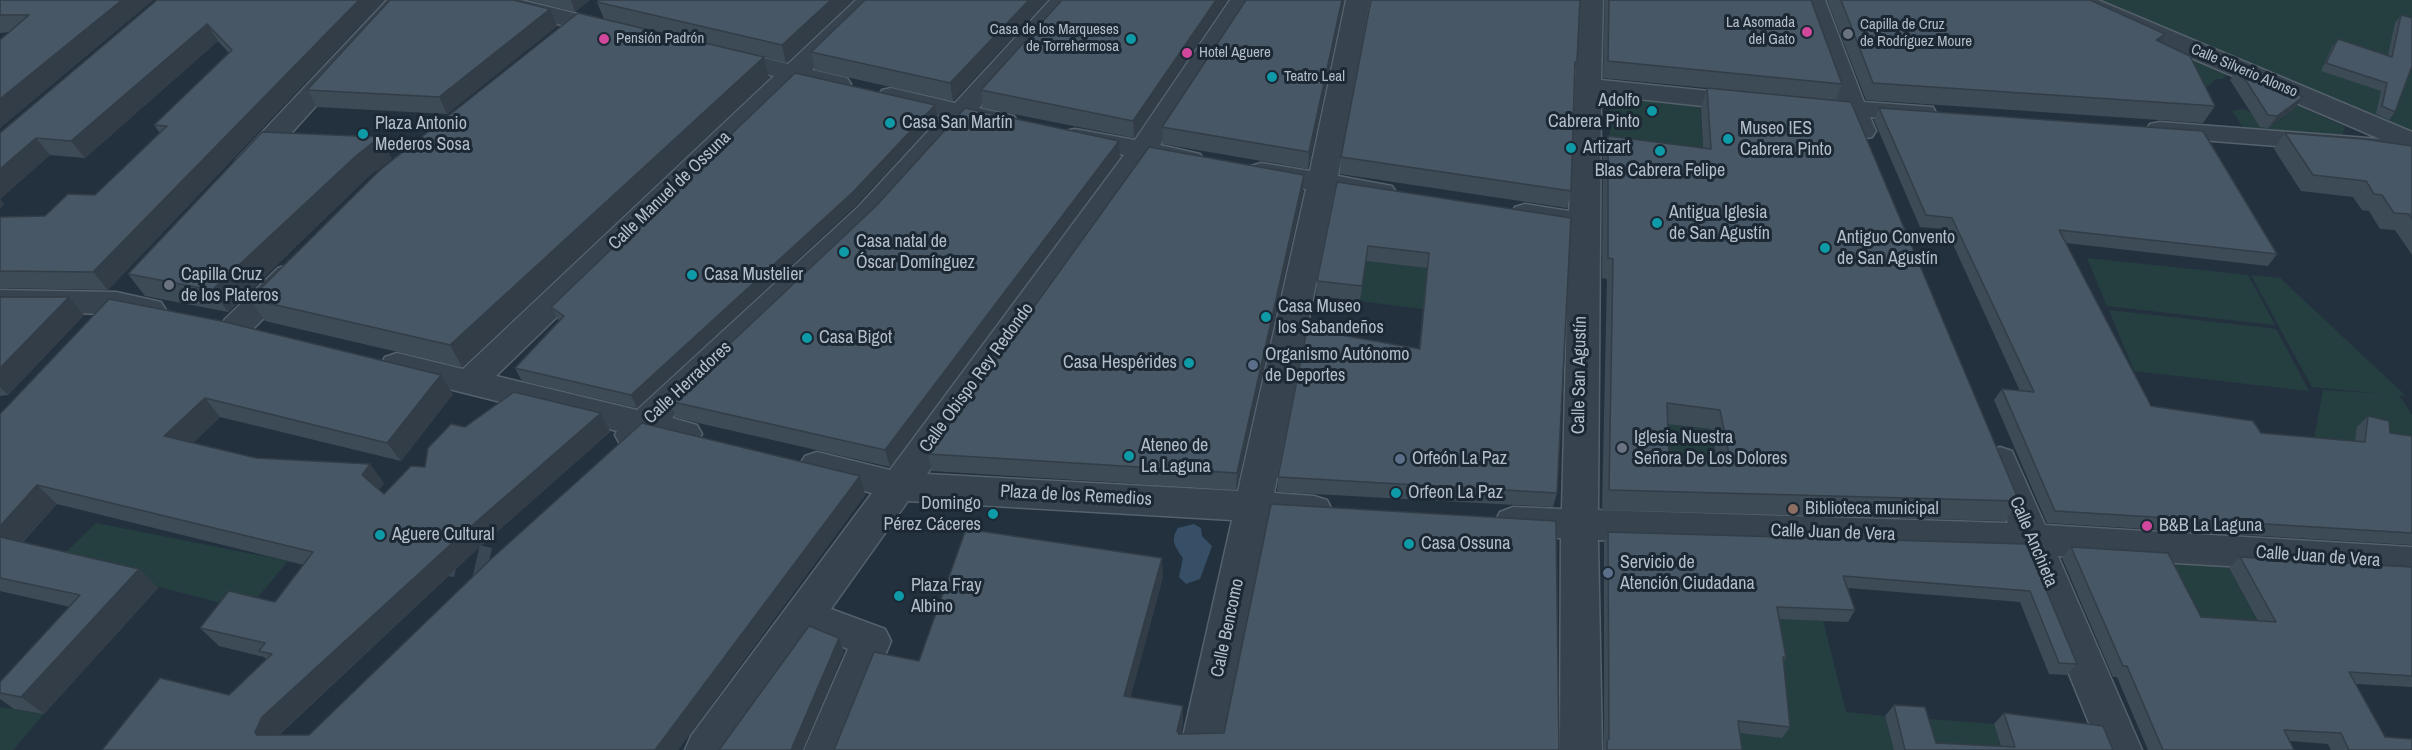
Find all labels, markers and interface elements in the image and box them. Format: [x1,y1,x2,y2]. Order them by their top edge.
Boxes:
place label: La Asomada del Gato [1726,14,1795,49]
place label: Capilla de Cruz de Rodríguez Moure [1860,16,1972,51]
place label: Casa de los Marqueses de Torrehermosa [990,21,1119,56]
marker: La Asomada del Gato [1800,25,1814,39]
marker: Capilla de Cruz de Rodríguez Moure [1841,27,1855,41]
place label: Pensión Padrón [616,30,704,48]
marker: Pensión Padrón [597,32,611,46]
marker: Casa de los Marqueses de Torrehermosa [1124,32,1138,46]
street label: Calle Silverio Alonso [2188,40,2300,102]
place label: Hotel Aguere [1199,44,1271,62]
marker: Hotel Aguere [1180,46,1194,60]
place label: Teatro Leal [1284,68,1345,86]
marker: Teatro Leal [1265,70,1279,84]
place label: Adolfo Cabrera Pinto [1548,90,1640,132]
marker: Adolfo Cabrera Pinto [1645,104,1659,118]
place label: Casa San Martín [902,112,1013,134]
place label: Plaza Antonio Mederos Sosa [375,113,470,156]
marker: Casa San Martín [883,116,897,130]
place label: Museo IES Cabrera Pinto [1740,118,1832,160]
marker: Plaza Antonio Mederos Sosa [356,127,370,141]
street label: Calle Manuel de Ossuna [604,127,736,255]
marker: Museo IES Cabrera Pinto [1721,132,1735,146]
place label: Artizart [1583,137,1631,159]
marker: Artizart [1564,141,1578,155]
marker: Blas Cabrera Felipe [1653,144,1667,158]
place label: Blas Cabrera Felipe [1595,160,1725,182]
place label: Antigua Iglesia de San Agustín [1669,202,1770,244]
marker: Antigua Iglesia de San Agustín [1650,216,1664,230]
place label: Antiguo Convento de San Agustín [1837,227,1955,270]
place label: Casa natal de Óscar Domínguez [856,231,975,274]
marker: Antiguo Convento de San Agustín [1818,241,1832,255]
marker: Casa natal de Óscar Domínguez [837,245,851,259]
place label: Capilla Cruz de los Plateros [181,264,279,306]
place label: Casa Mustelier [704,264,803,286]
marker: Casa Mustelier [685,268,699,282]
marker: Capilla Cruz de los Plateros [162,278,176,292]
place label: Casa Museo los Sabandeños [1278,296,1384,338]
street label: Calle Obispo Rey Redondo [915,299,1039,457]
marker: Casa Museo los Sabandeños [1259,310,1273,324]
street label: Calle San Agustín [1568,316,1592,434]
place label: Casa Bigot [819,327,892,349]
marker: Casa Bigot [800,331,814,345]
street label: Calle Herradores [640,337,736,429]
place label: Organismo Autónomo de Deportes [1265,344,1409,386]
place label: Casa Hespérides [1063,352,1177,374]
marker: Casa Hespérides [1182,356,1196,370]
marker: Organismo Autónomo de Deportes [1246,358,1260,372]
place label: Iglesia Nuestra Señora De Los Dolores [1634,427,1787,470]
place label: Ateneo de La Laguna [1141,435,1211,478]
marker: Iglesia Nuestra Señora De Los Dolores [1615,441,1629,455]
place label: Orfeón La Paz [1412,448,1507,470]
marker: Ateneo de La Laguna [1122,449,1136,463]
marker: Orfeón La Paz [1393,452,1407,466]
street label: Plaza de los Remedios [1000,481,1152,511]
place label: Orfeon La Paz [1408,482,1503,504]
marker: Orfeon La Paz [1389,486,1403,500]
place label: Domingo Pérez Cáceres [883,493,981,536]
street label: Calle Anchieta [2004,494,2062,590]
place label: Biblioteca municipal [1805,498,1939,520]
marker: Biblioteca municipal [1786,502,1800,516]
marker: Domingo Pérez Cáceres [986,507,1000,521]
place label: B&B La Laguna [2159,515,2262,537]
marker: B&B La Laguna [2140,519,2154,533]
street label: Calle Juan de Vera [1770,520,1896,546]
place label: Aguere Cultural [392,524,495,546]
marker: Aguere Cultural [373,528,387,542]
place label: Casa Ossuna [1421,533,1510,555]
marker: Casa Ossuna [1402,537,1416,551]
street label: Calle Juan de Vera [2255,542,2381,572]
place label: Servicio de Atención Ciudadana [1620,552,1755,594]
marker: Servicio de Atención Ciudadana [1601,566,1615,580]
place label: Plaza Fray Albino [911,575,982,618]
street label: Calle Bencomo [1207,577,1249,679]
marker: Plaza Fray Albino [892,589,906,603]

